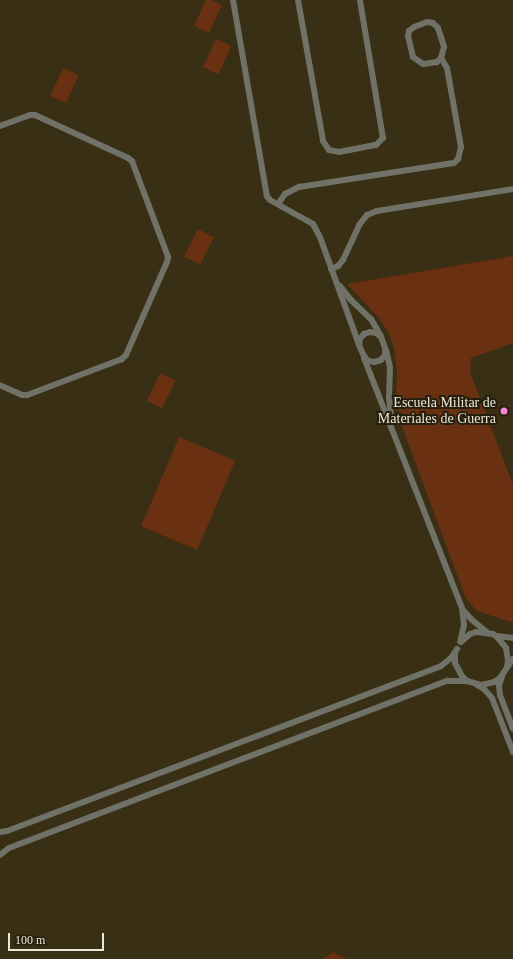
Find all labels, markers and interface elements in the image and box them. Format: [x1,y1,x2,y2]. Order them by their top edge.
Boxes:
place label: Escuela Militar de Materiales de Guerra [378,395,496,428]
marker: Escuela Militar de Materiales de Guerra [499,406,509,416]
scale bar [10,925,106,951]
text: 100 m [15,933,45,947]

